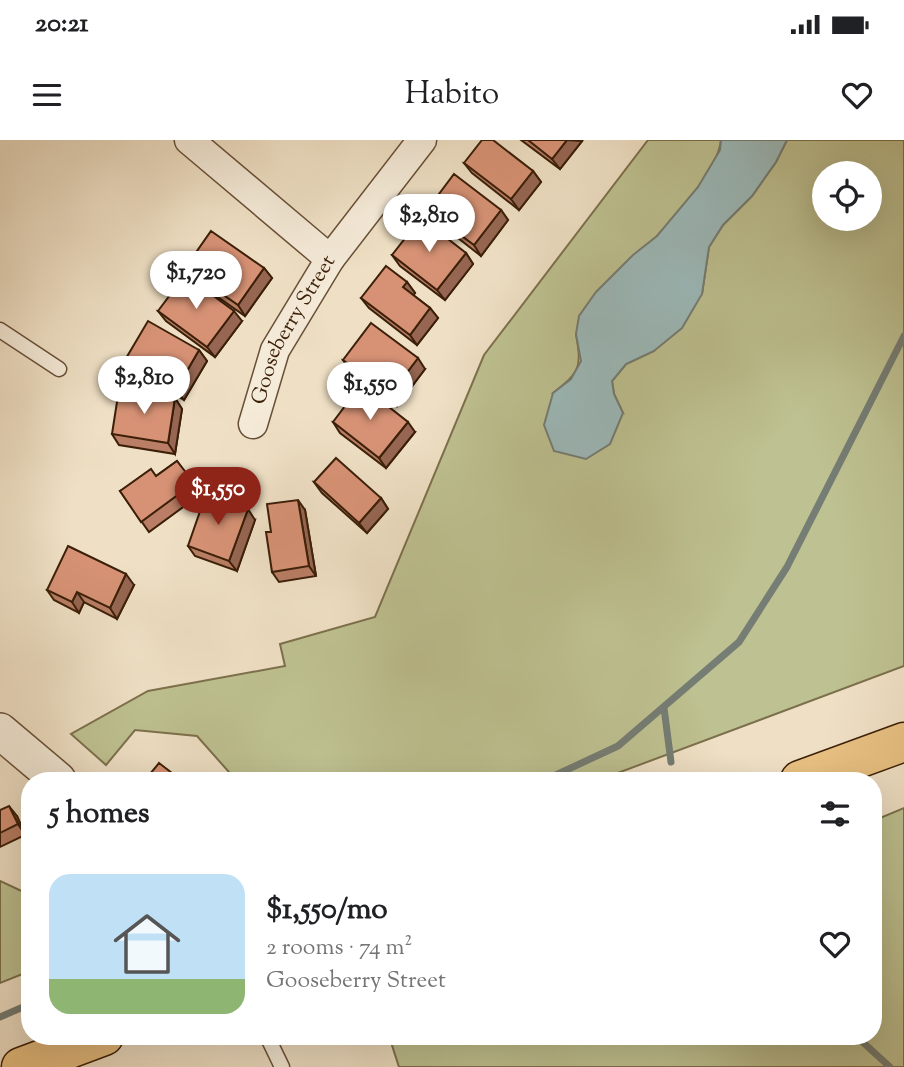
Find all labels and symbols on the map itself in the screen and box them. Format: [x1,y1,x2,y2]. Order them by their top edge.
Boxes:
pin: $2,810 [372,194,486,254]
street label: Gooseberry Street [245,250,344,408]
pin: $1,720 [139,251,253,311]
pin: $2,810 [87,356,201,416]
pin: $1,550 [313,362,427,422]
pin: $1,550 [161,468,275,527]

